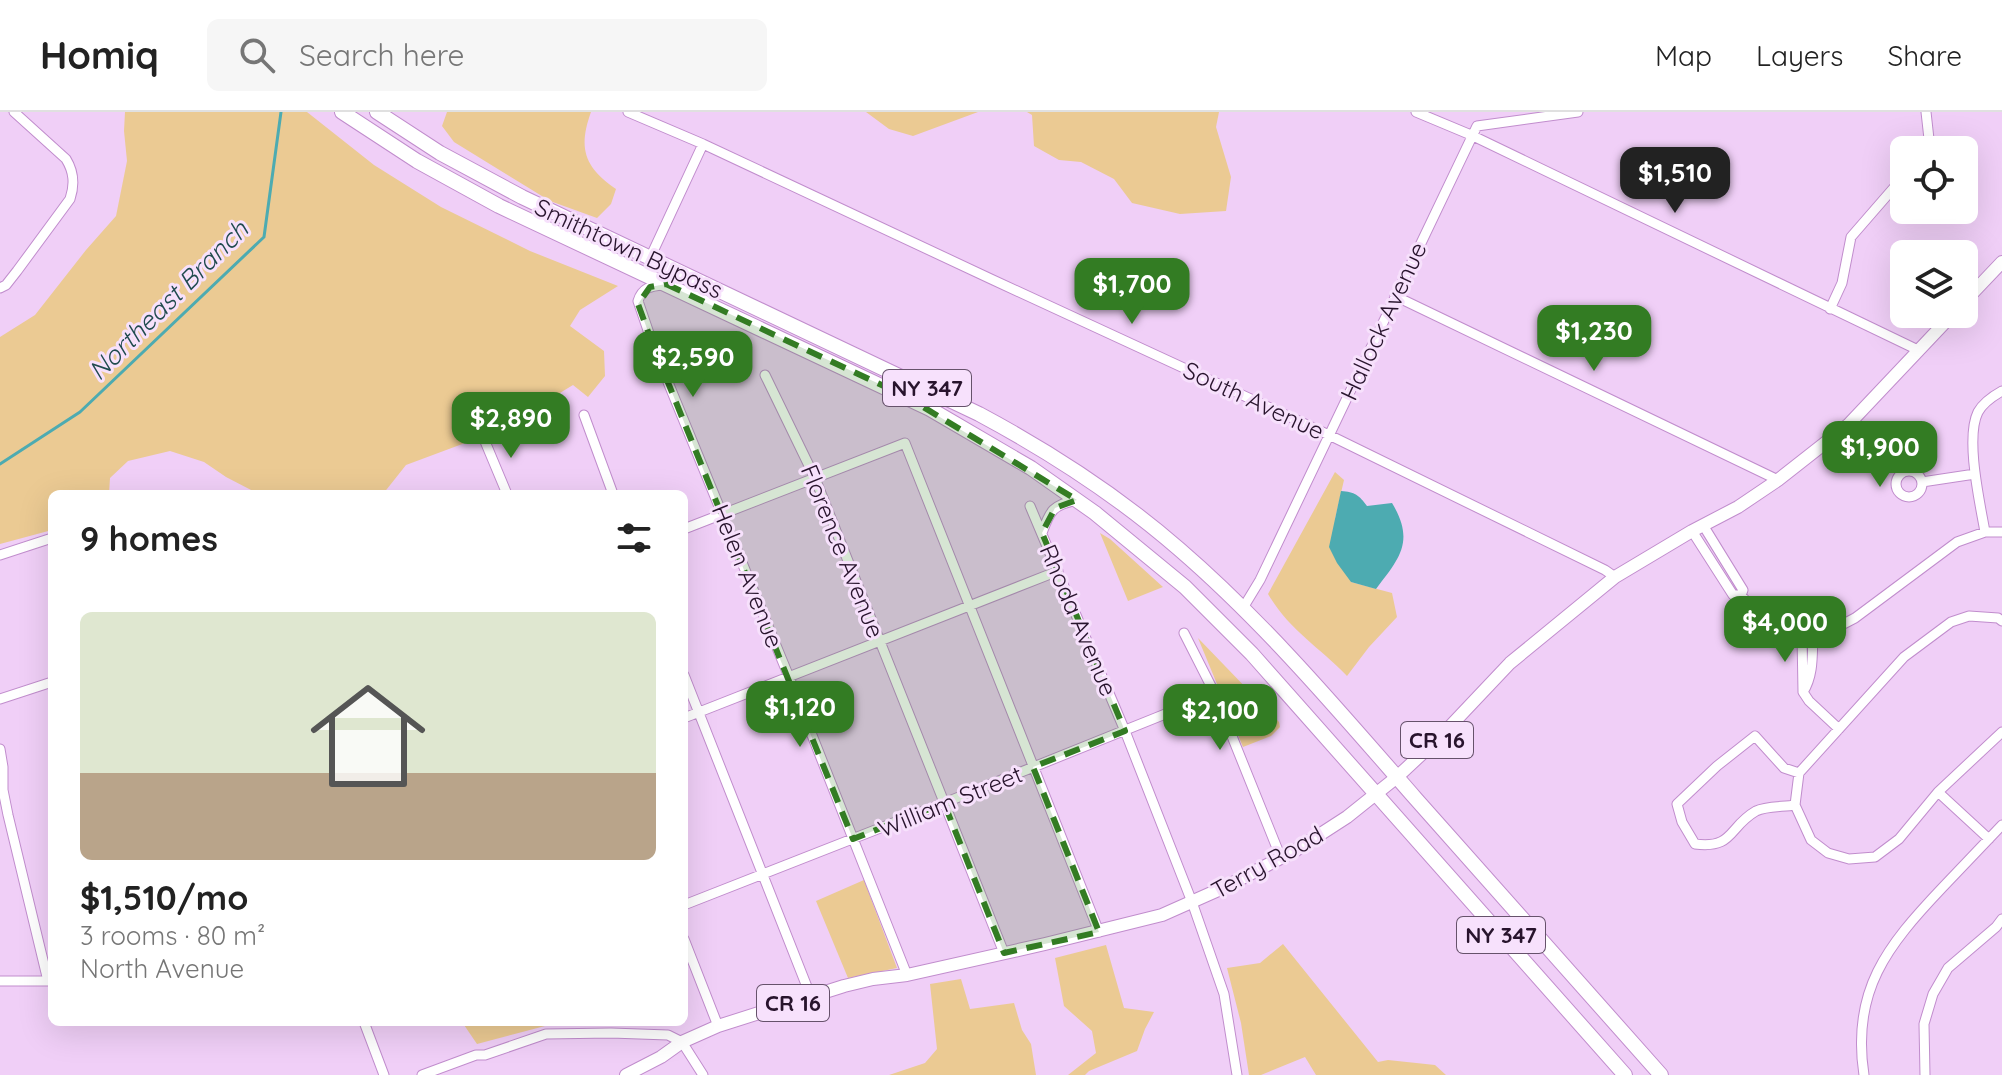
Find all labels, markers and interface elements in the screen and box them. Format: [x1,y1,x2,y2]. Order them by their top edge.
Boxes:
search box [207,19,767,91]
text: Homiq [40,31,159,79]
icon: search [235,33,279,77]
text: Search here [299,36,465,74]
text: Map [1655,38,1712,73]
text: Layers [1756,38,1843,73]
text: Share [1887,38,1962,73]
map controls [1890,136,1978,328]
button: locate [1890,136,1978,224]
pin: $1,510 [1610,147,1740,215]
text: $1,510 [1638,156,1712,189]
street label: Smithtown Bypass [530,191,728,305]
water label: Northeast Branch [81,212,256,387]
street label: Hallock Avenue [1333,237,1433,405]
button: layers [1890,240,1978,328]
pin: $1,700 [1067,258,1197,326]
text: $1,700 [1093,267,1172,300]
pin: $1,230 [1529,305,1659,373]
text: $1,230 [1555,314,1633,347]
pin: $2,590 [628,331,758,399]
text: $2,590 [651,340,735,373]
street label: South Avenue [1179,354,1329,446]
road number: NY 347 [883,370,971,406]
pin: $2,890 [446,392,576,460]
text: $2,890 [470,401,552,434]
pin: $1,900 [1815,421,1945,489]
text: $1,900 [1840,430,1920,463]
street label: Florence Avenue [795,460,891,642]
street label: Helen Avenue [706,500,790,652]
icon: filters [612,516,656,560]
text: 9 homes [80,517,218,560]
street label: Rhoda Avenue [1034,540,1124,700]
pin: $4,000 [1720,596,1850,664]
text: $4,000 [1742,605,1828,638]
icon: home [296,664,440,808]
pin: $1,120 [735,681,865,749]
pin: $2,100 [1155,684,1285,752]
text: $1,120 [764,690,836,723]
text: $2,100 [1181,693,1259,726]
road number: CR 16 [1401,722,1473,758]
street label: William Street [873,758,1027,844]
street label: Terry Road [1206,819,1328,905]
text: $1,510/mo [80,876,248,919]
road number: NY 347 [1457,917,1545,953]
text: 3 rooms · 80 m² [80,919,265,952]
text: North Avenue [80,952,244,985]
road number: CR 16 [757,985,829,1021]

